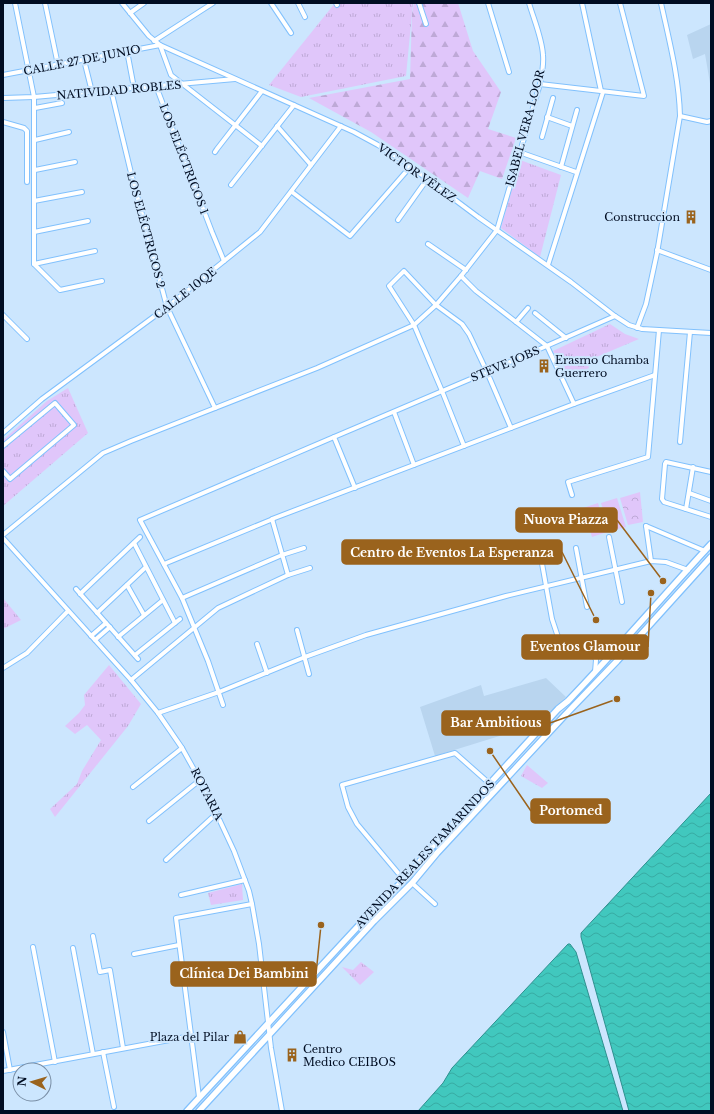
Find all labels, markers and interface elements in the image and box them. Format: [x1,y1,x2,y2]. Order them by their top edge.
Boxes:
street label: CALLE 27 DE JUNIO [22,42,142,78]
street label: ISABEL VERA LOOR [503,68,547,188]
street label: NATIVIDAD ROBLES [56,78,182,102]
street label: LOS ELÉCTRICOS 1 [156,102,212,217]
street label: VICTOR VÉLEZ [374,140,459,205]
street label: LOS ELÉCTRICOS 2 [124,170,168,290]
building icon: Construccion [683,209,699,225]
place label: Construccion [604,210,680,224]
street label: CALLE 10QE [151,264,219,322]
street label: STEVE JOBS [468,343,542,385]
place label: Erasmo Chamba Guerrero [555,353,650,380]
building icon: Erasmo Chamba Guerrero [536,358,552,374]
callout: Nuova Piazza [516,508,617,532]
text: Nuova Piazza [524,512,609,527]
callout: Centro de Eventos La Esperanza [342,540,562,564]
text: Centro de Eventos La Esperanza [350,545,554,560]
callout: Eventos Glamour [522,635,648,659]
text: Eventos Glamour [530,639,640,654]
callout: Bar Ambitious [442,711,550,735]
text: Bar Ambitious [450,715,542,730]
street label: ROTARIA [188,765,226,823]
street label: AVENIDA REALES TAMARINDOS [352,777,498,932]
callout: Portomed [531,799,610,823]
text: Portomed [539,803,603,818]
callout: Clínica Dei Bambini [171,962,316,986]
text: Clínica Dei Bambini [179,966,309,981]
shop icon: Plaza del Pilar [232,1029,248,1045]
place label: Plaza del Pilar [150,1030,230,1044]
place label: Centro Medico CEIBOS [303,1042,396,1069]
building icon: Centro Medico CEIBOS [284,1047,300,1063]
north arrow [12,1062,52,1102]
text: N [15,1075,30,1087]

